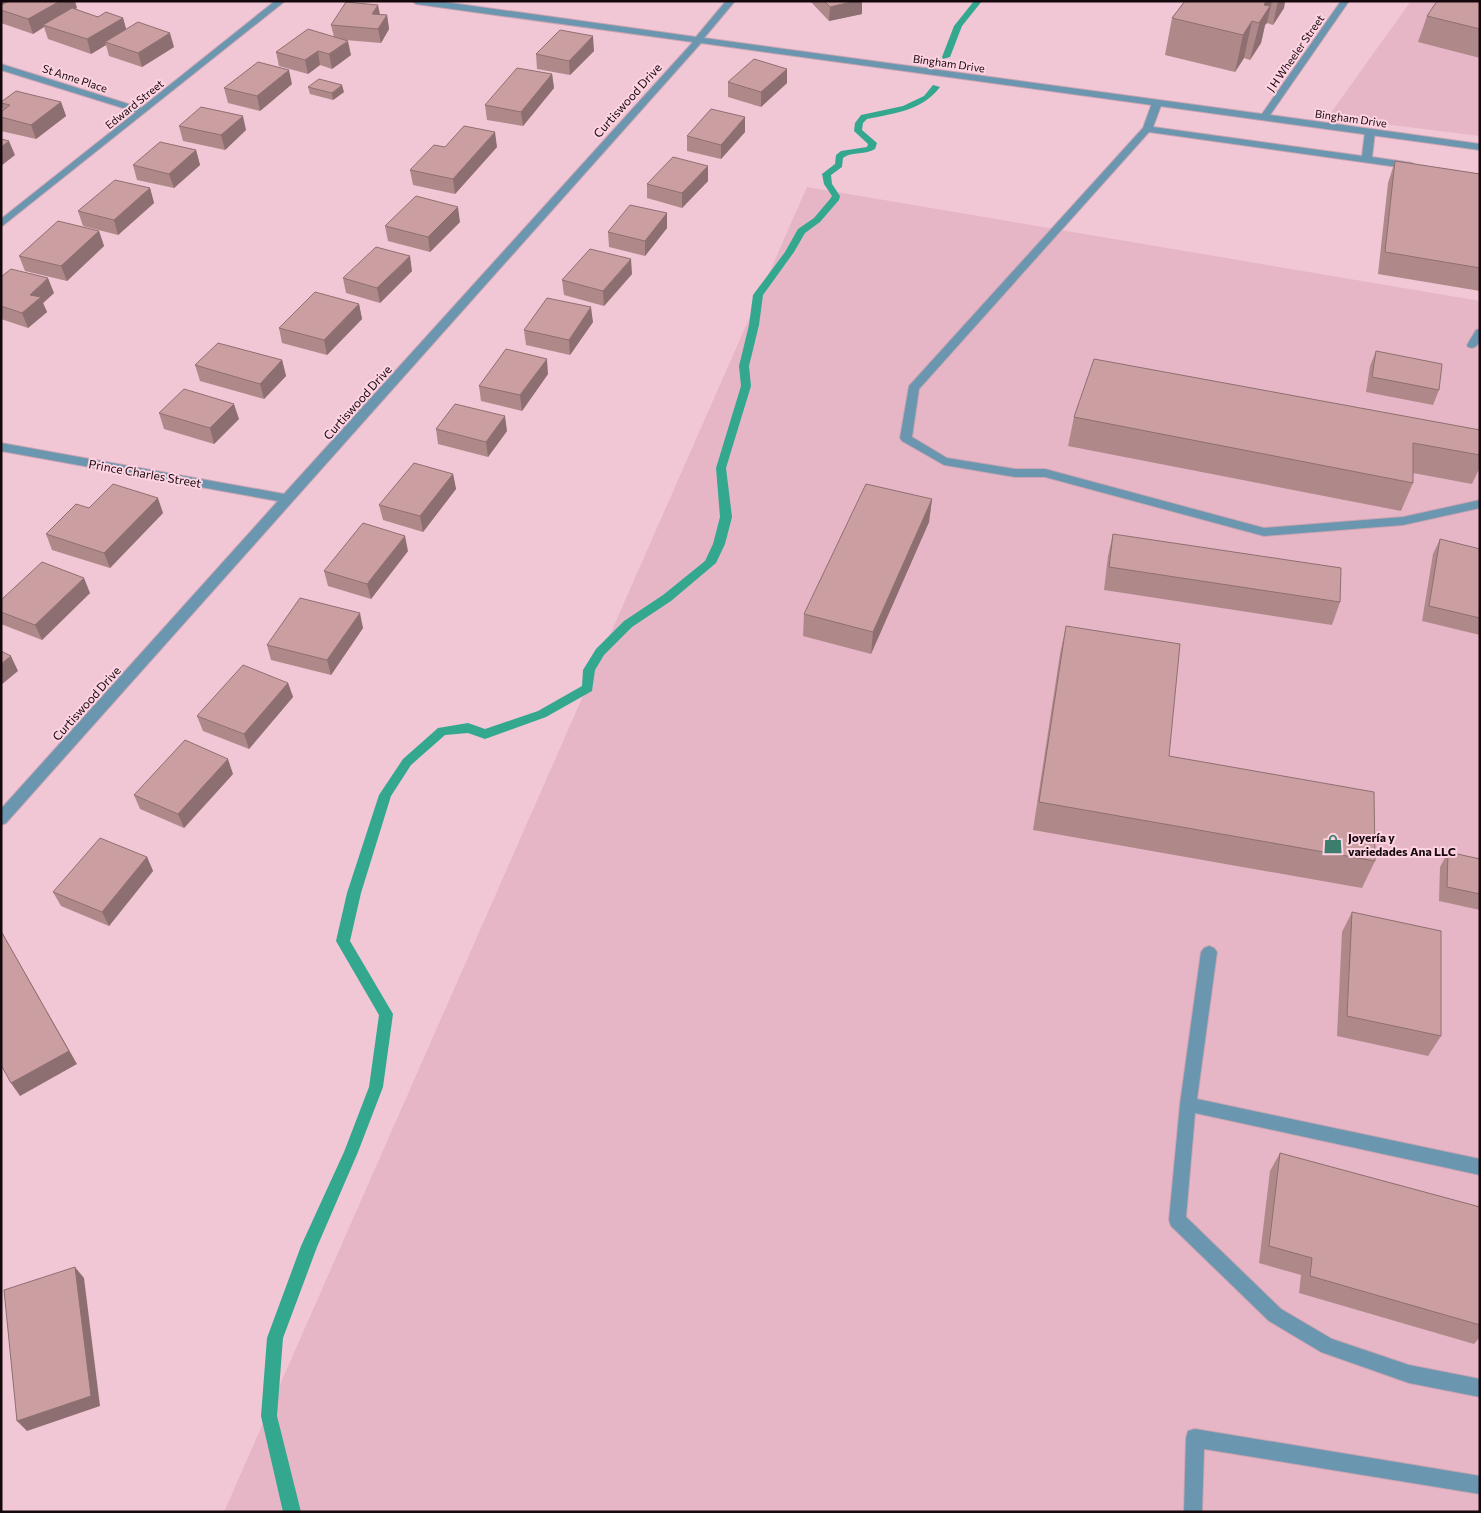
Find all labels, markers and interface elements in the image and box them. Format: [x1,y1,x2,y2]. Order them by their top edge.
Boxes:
street label: J H Wheeler Street [1264,12,1328,95]
street label: Bingham Drive [912,52,986,75]
street label: Curtiswood Drive [590,60,664,140]
street label: St Anne Place [41,61,109,95]
street label: Edward Street [102,76,166,131]
street label: Bingham Drive [1314,107,1388,130]
street label: Curtiswood Drive [320,362,394,442]
street label: Prince Charles Street [88,456,202,490]
street label: Curtiswood Drive [49,663,123,743]
place label: Joyería y variedades Ana LLC [1348,830,1456,858]
shop icon: Joyería y variedades Ana LLC [1322,833,1344,855]

